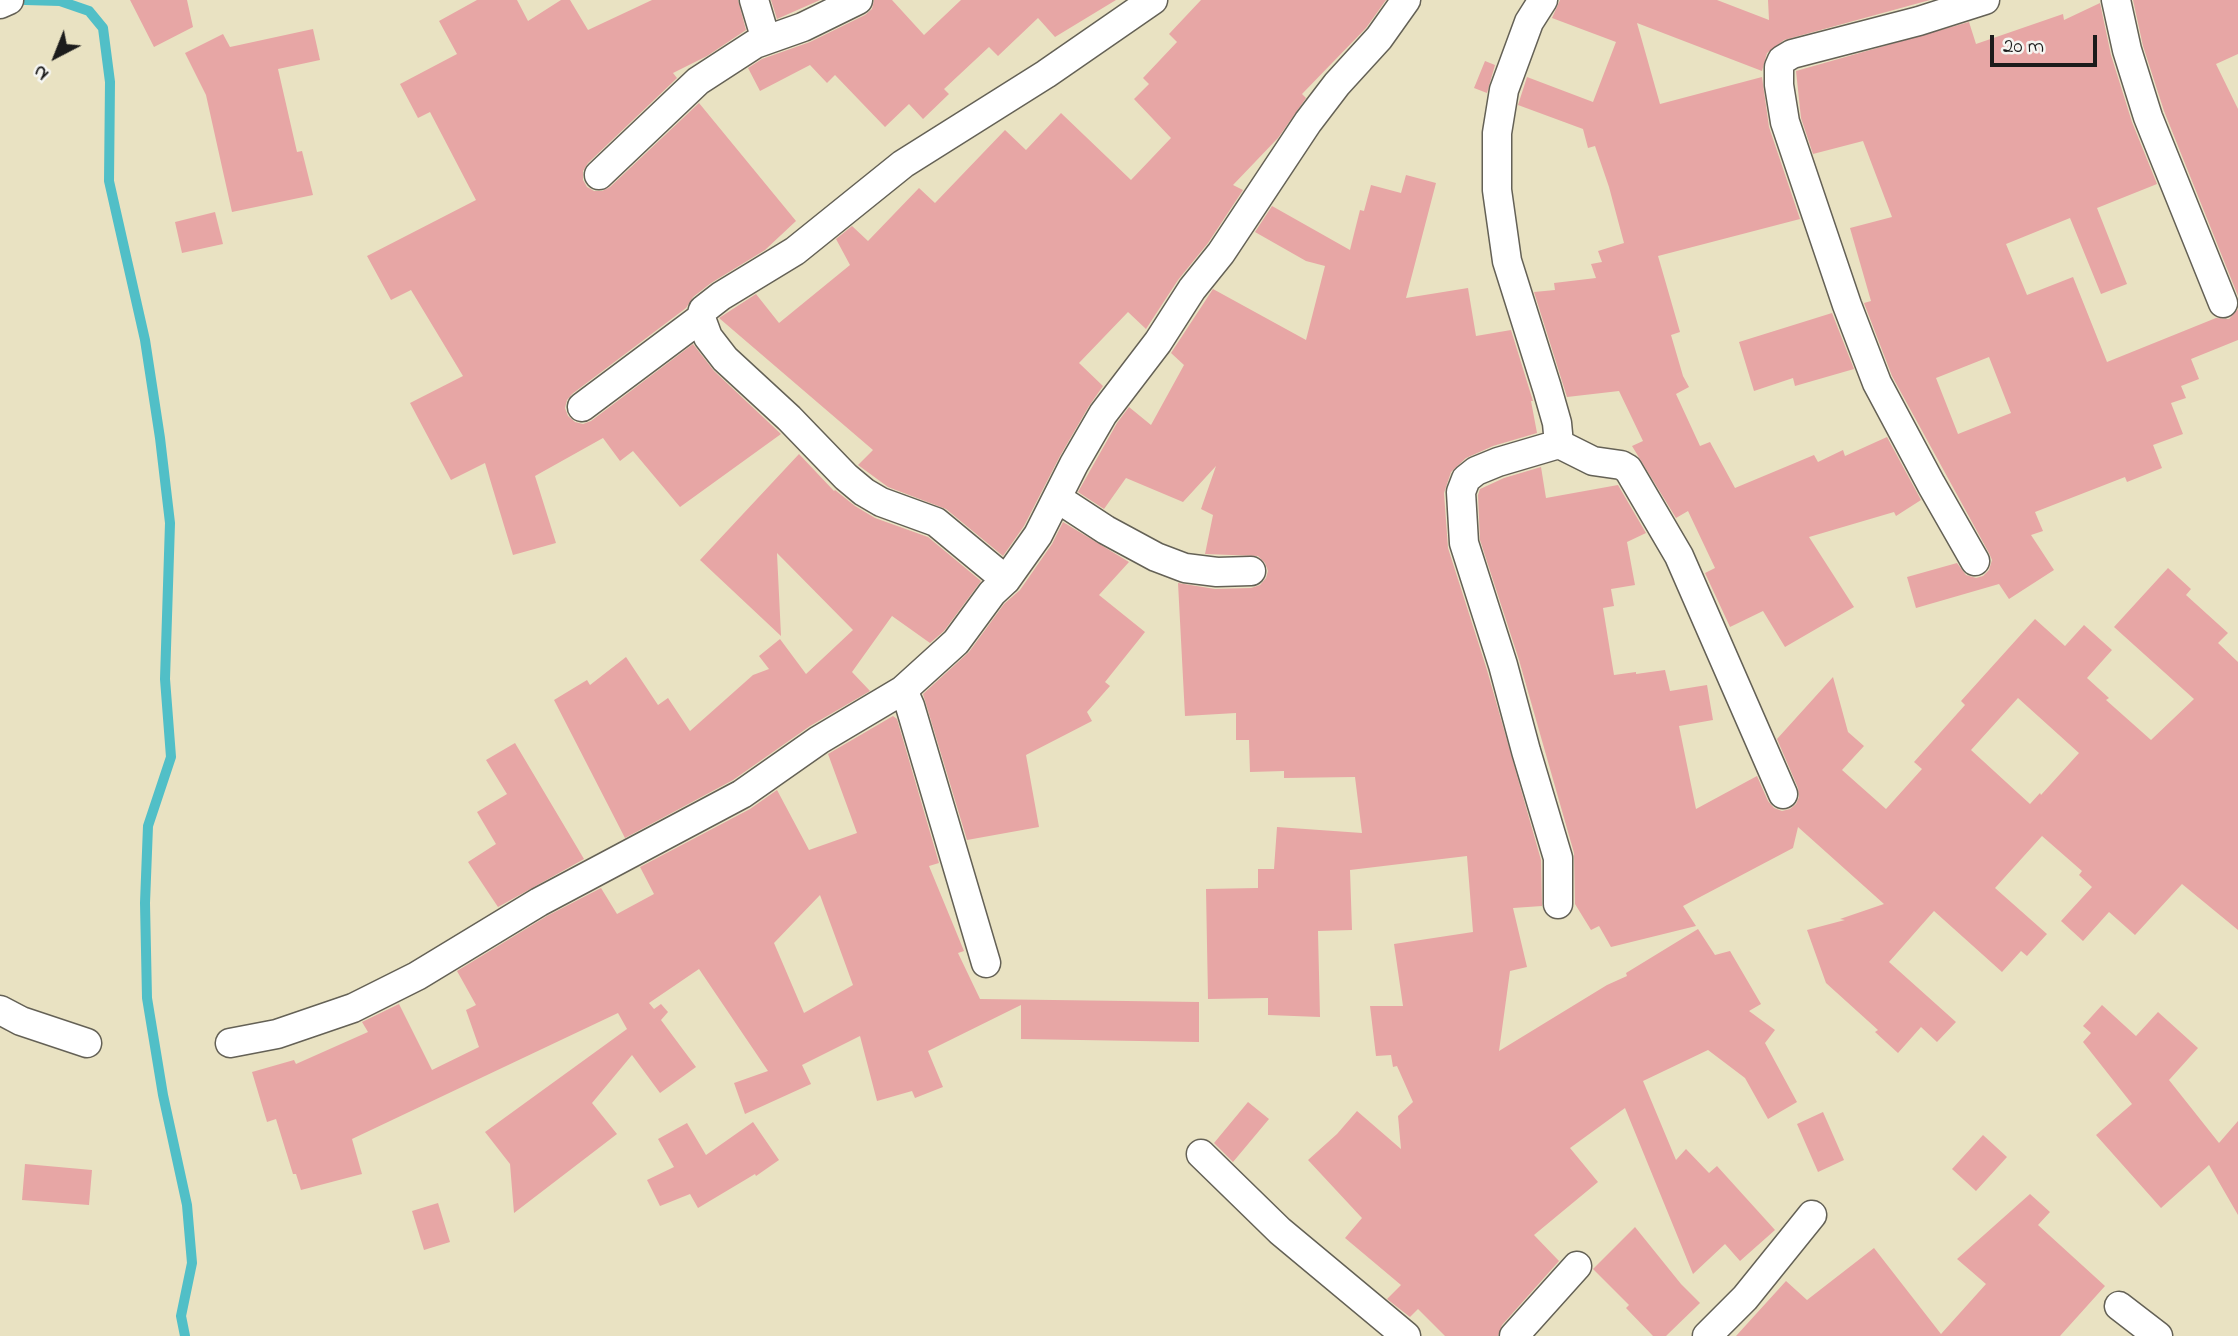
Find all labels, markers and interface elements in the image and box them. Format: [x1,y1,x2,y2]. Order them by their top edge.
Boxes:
north arrow [21,21,91,91]
scale bar [1993,21,2100,65]
text: 20 m [2003,32,2044,62]
text: N [28,58,55,86]

